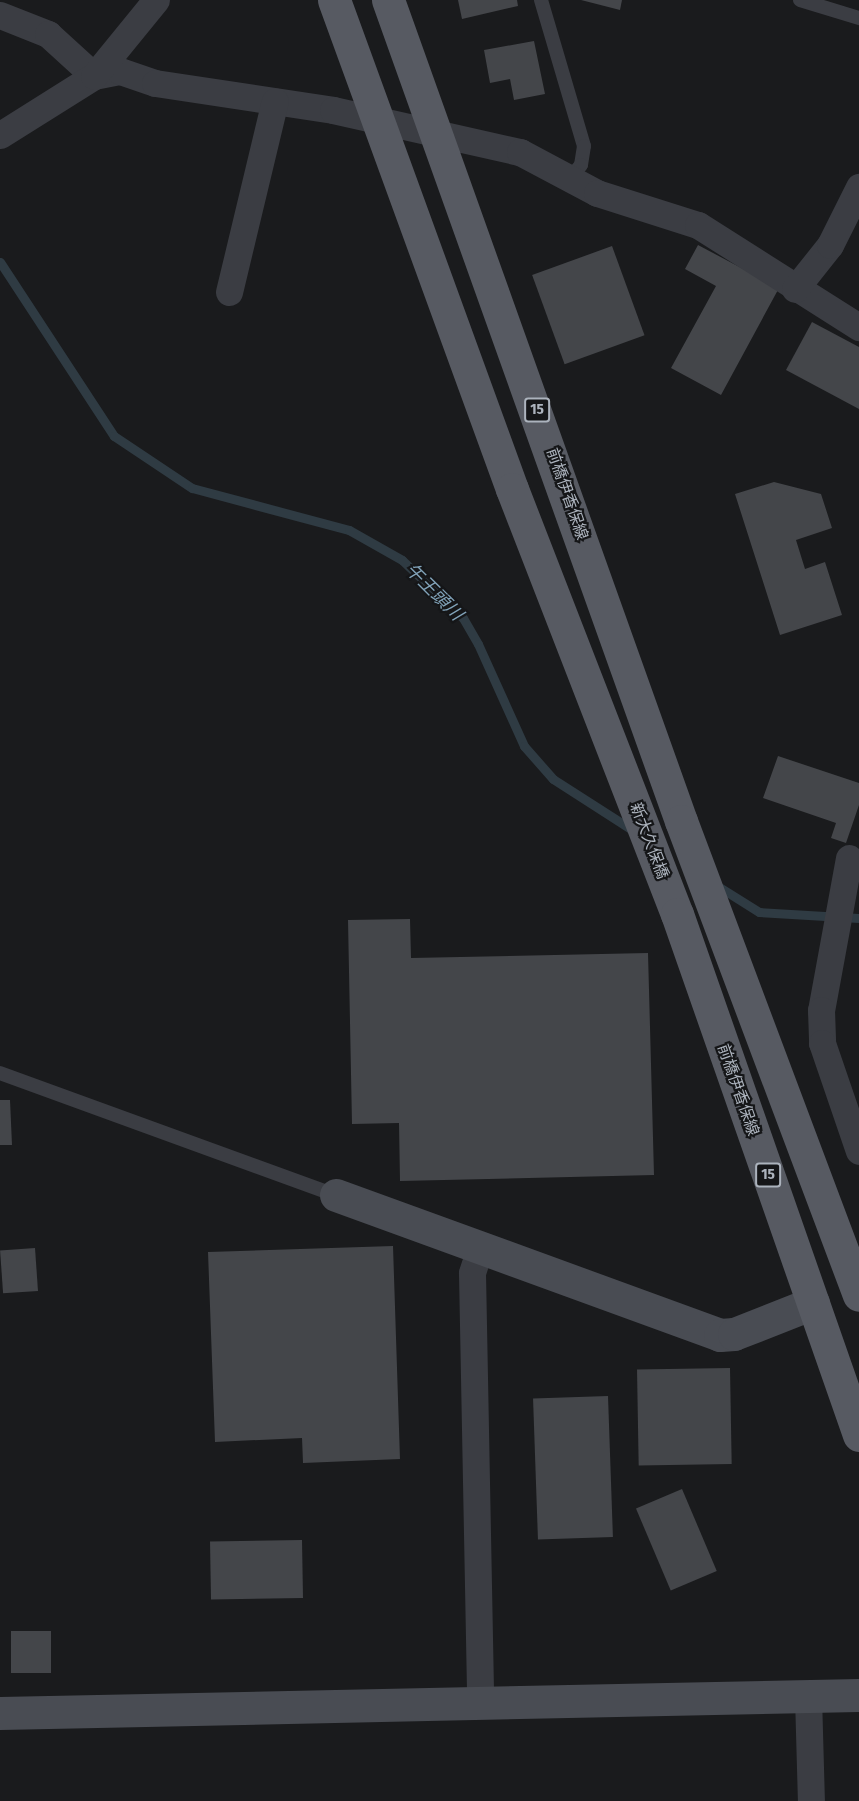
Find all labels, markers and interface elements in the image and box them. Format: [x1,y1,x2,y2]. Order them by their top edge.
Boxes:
road number: 15 [524,398,550,422]
street label: 前橋伊香保線 [542,445,592,543]
water label: 午王頭川 [401,559,467,625]
street label: 新大久保橋 [626,800,672,882]
street label: 前橋伊香保線 [713,1041,763,1139]
road number: 15 [754,1163,782,1187]

